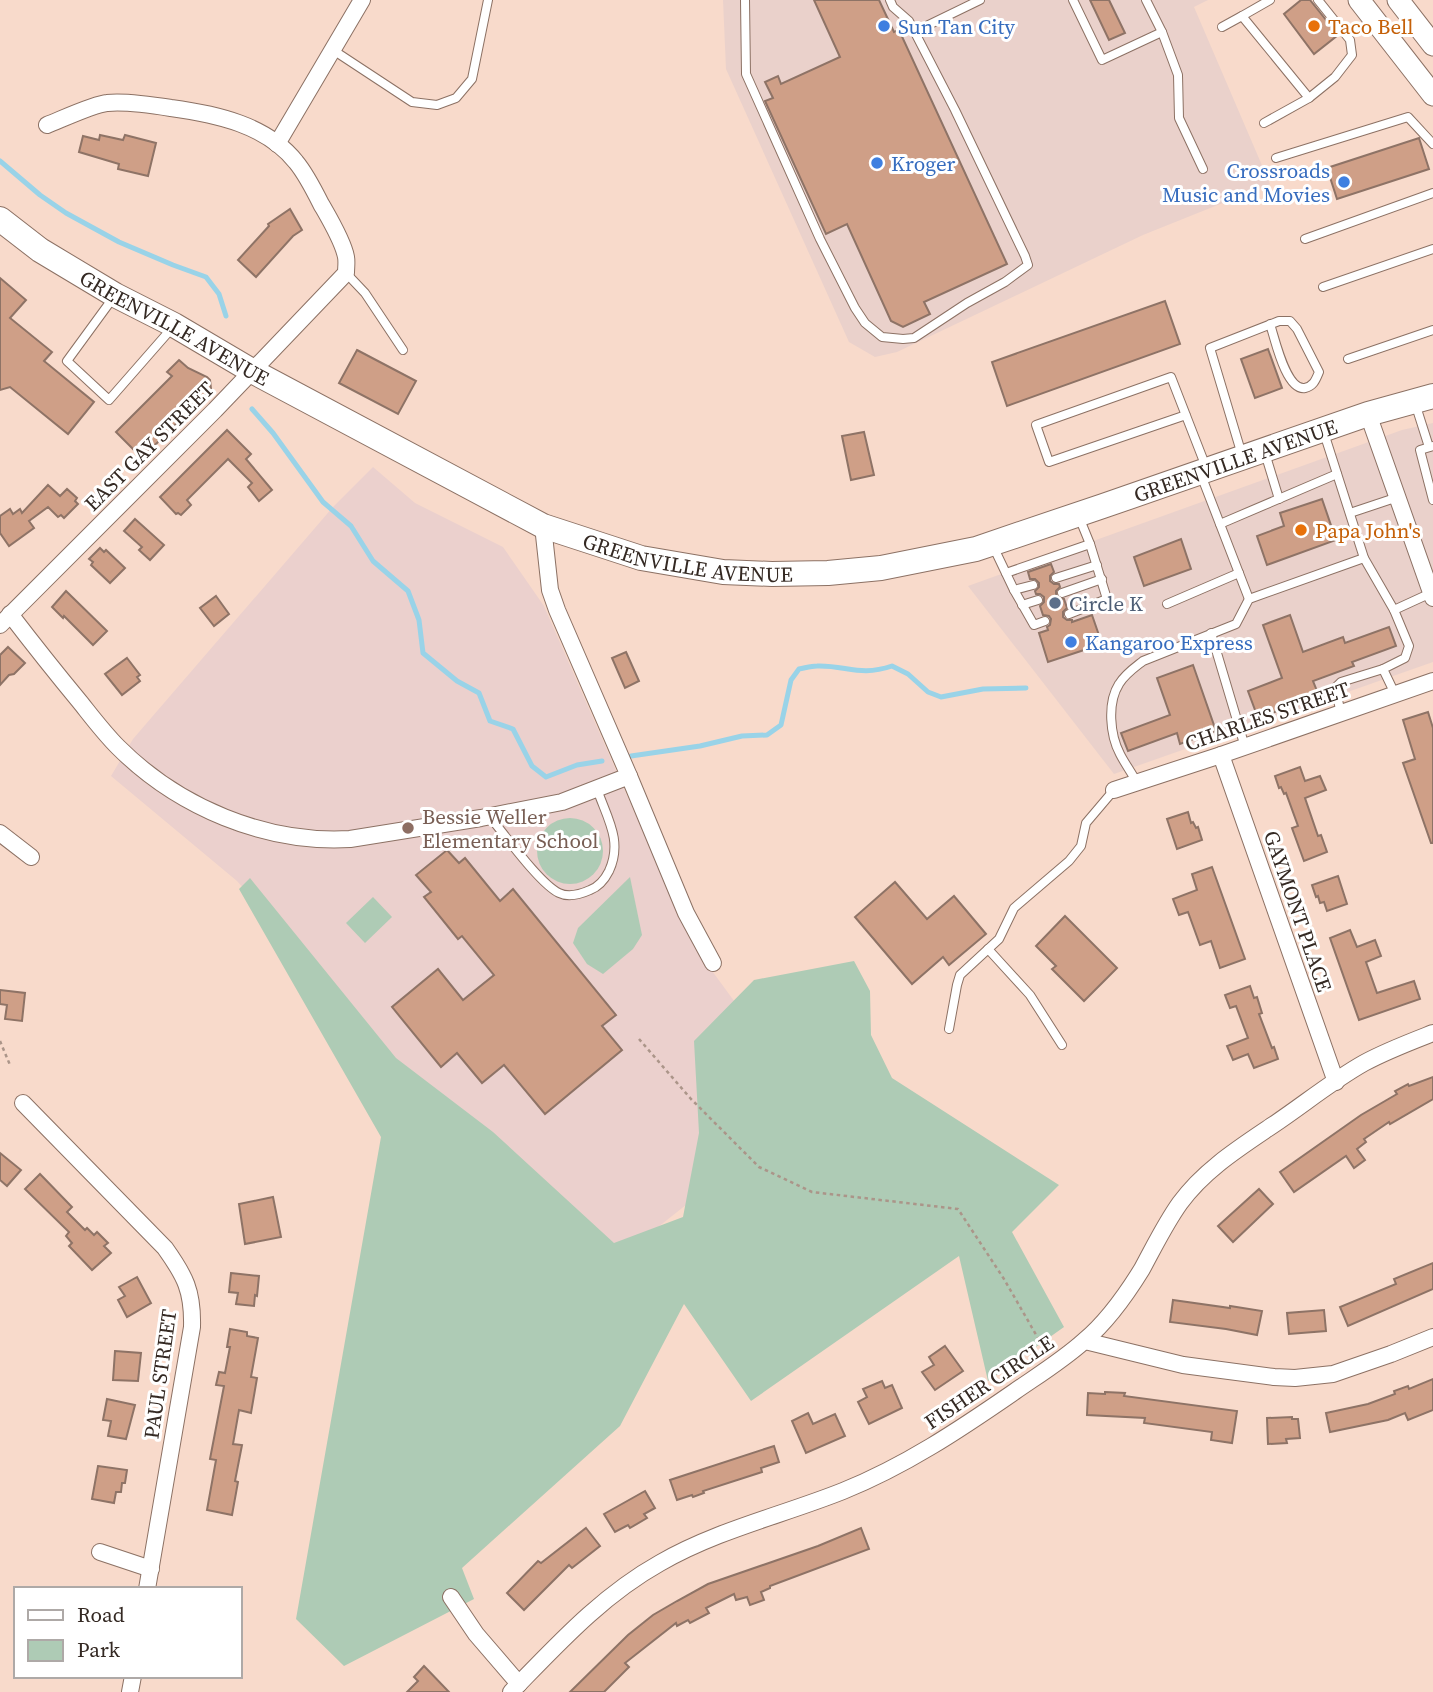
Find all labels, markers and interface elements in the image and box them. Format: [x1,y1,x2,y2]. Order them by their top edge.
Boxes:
place label: Sun Tan City [898,12,1015,41]
place label: Taco Bell [1328,12,1413,41]
marker: Sun Tan City [876,18,892,34]
marker: Taco Bell [1306,18,1322,34]
place label: Kroger [891,149,956,178]
marker: Kroger [869,155,885,171]
place label: Crossroads Music and Movies [1162,156,1330,209]
marker: Crossroads Music and Movies [1336,174,1352,190]
street label: GREENVILLE AVENUE [74,263,275,392]
street label: EAST GAY STREET [78,374,221,517]
street label: GREENVILLE AVENUE [1130,411,1341,509]
place label: Papa John's [1315,516,1421,545]
marker: Papa John's [1293,522,1309,538]
street label: GREENVILLE AVENUE [579,525,793,589]
place label: Circle K [1069,589,1143,618]
marker: Circle K [1047,595,1063,611]
place label: Kangaroo Express [1085,628,1253,657]
marker: Kangaroo Express [1063,634,1079,650]
street label: CHARLES STREET [1181,674,1354,758]
place label: Bessie Weller Elementary School [422,802,599,855]
marker: Bessie Weller Elementary School [400,820,416,836]
street label: GAYMONT PLACE [1257,827,1339,995]
street label: PAUL STREET [137,1307,183,1441]
street label: FISHER CIRCLE [919,1328,1059,1436]
legend [14,1587,242,1678]
text: Road [77,1600,125,1629]
text: Park [77,1635,121,1664]

